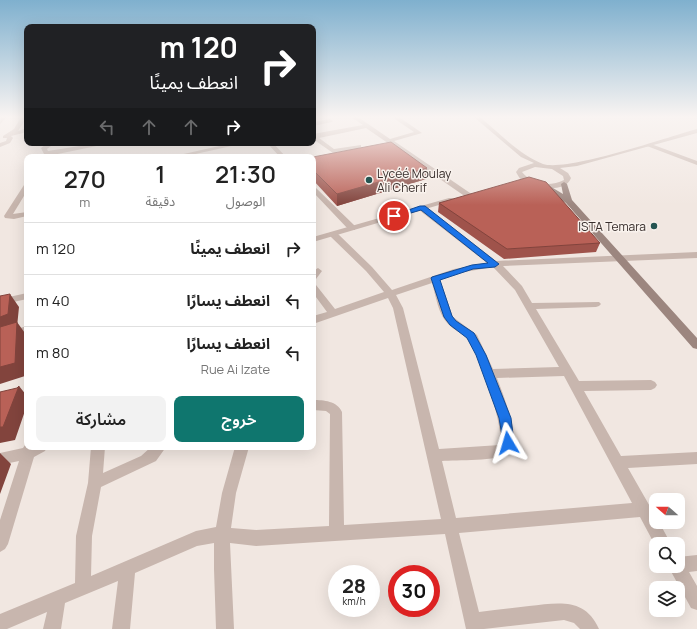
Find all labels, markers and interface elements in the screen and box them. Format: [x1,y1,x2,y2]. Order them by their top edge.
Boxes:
text: 120 m [160,28,238,66]
icon: right [252,40,304,92]
text: انعطف يمينًا [149,70,238,94]
icon: left [96,116,118,138]
icon: ahead [138,116,160,138]
icon: ahead [180,116,202,138]
icon: right [222,116,244,138]
text: 1 [155,157,165,190]
text: 21:30 [215,157,276,190]
text: 270 [64,162,106,195]
place label: Lycéé Moulay Ali Cherif [377,165,452,196]
marker: Lycéé Moulay Ali Cherif [364,175,374,185]
text: دقيقة [146,192,175,210]
text: الوصول [226,192,265,210]
text: m [79,193,90,211]
pin [377,199,411,233]
icon: arrive [383,205,405,227]
place label: ISTA Temara [578,218,646,235]
marker: ISTA Temara [649,221,659,231]
text: 120 m [36,238,75,259]
text: انعطف يمينًا [190,238,270,259]
icon: right [282,238,304,260]
text: 40 m [36,290,70,311]
text: انعطف يسارًا [186,290,270,311]
icon: left [282,290,304,312]
text: انعطف يسارًا [186,333,270,354]
text: 80 m [36,342,70,363]
icon: left [282,342,304,364]
text: Rue Ai Izate [201,360,270,378]
button: مشاركة [36,396,166,442]
button: خروج [174,396,304,442]
position arrow [487,422,529,464]
north arrow [649,493,685,529]
map controls [649,493,685,617]
button: search [649,537,685,573]
speed limit sign: 30 [388,565,440,617]
text: 28 [342,572,366,599]
button: layers [649,581,685,617]
text: km/h [342,594,366,608]

